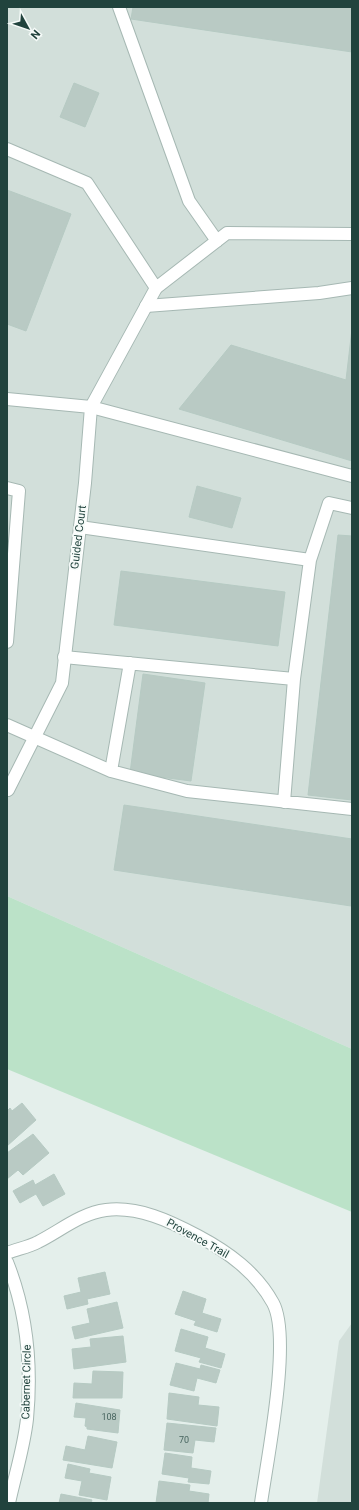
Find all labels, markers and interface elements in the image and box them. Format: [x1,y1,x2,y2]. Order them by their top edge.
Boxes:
north arrow [8,8,48,48]
text: N [28,27,43,41]
street label: Guided Court [68,504,89,570]
street label: Provence Trail [164,1216,231,1261]
street label: Cabernet Circle [19,1344,34,1420]
house number: 108 [101,1412,117,1422]
house number: 70 [179,1435,189,1445]

